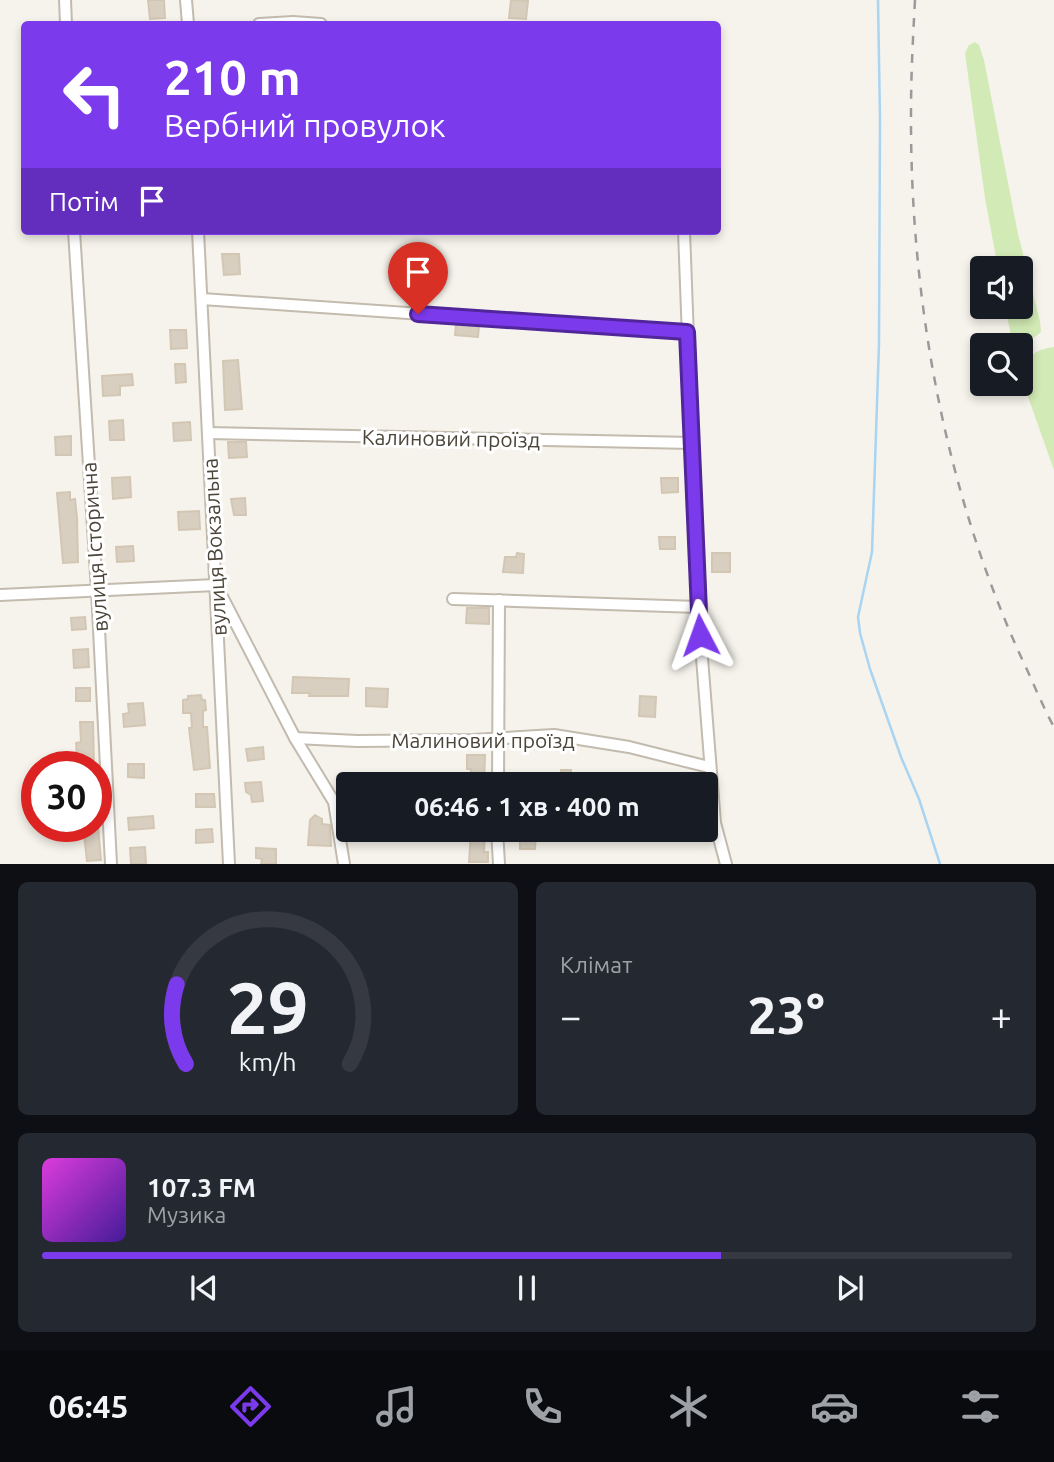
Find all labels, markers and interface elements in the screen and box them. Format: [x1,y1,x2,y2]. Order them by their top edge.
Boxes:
icon: left [49,49,140,140]
text: 210 m [164,49,301,104]
text: Вербний провулок [164,107,446,143]
icon: arrive [133,182,171,220]
text: Потім [49,187,119,216]
pin [388,242,448,314]
icon: arrive [399,253,437,291]
map controls [970,256,1033,396]
button: sound [970,256,1033,319]
button: search [970,333,1033,396]
street label: Калиновий проїзд [362,424,540,452]
street label: вулиця Вокзальна [197,458,231,636]
street label: вулиця Історична [76,461,112,633]
position arrow [663,598,737,672]
street label: Малиновий проїзд [391,728,575,752]
speed limit sign: 30 [21,751,112,842]
text: 06:46 · 1 хв · 400 m [414,792,640,821]
text: Клімат [560,952,632,977]
text: 29 [227,967,309,1049]
text: 23° [747,986,825,1044]
text: − [560,995,581,1037]
text: + [991,995,1012,1037]
text: km/h [239,1048,297,1076]
text: 107.3 FM [147,1173,256,1202]
text: Музика [147,1202,226,1227]
icon: previous [185,1269,223,1307]
icon: pause [508,1269,546,1307]
icon: next [831,1269,869,1307]
icon: directions [226,1382,275,1431]
icon: music [372,1382,421,1431]
icon: phone [518,1382,567,1431]
icon: climate [664,1382,713,1431]
icon: car [810,1382,859,1431]
icon: filters [956,1382,1005,1431]
text: 06:45 [49,1388,129,1424]

